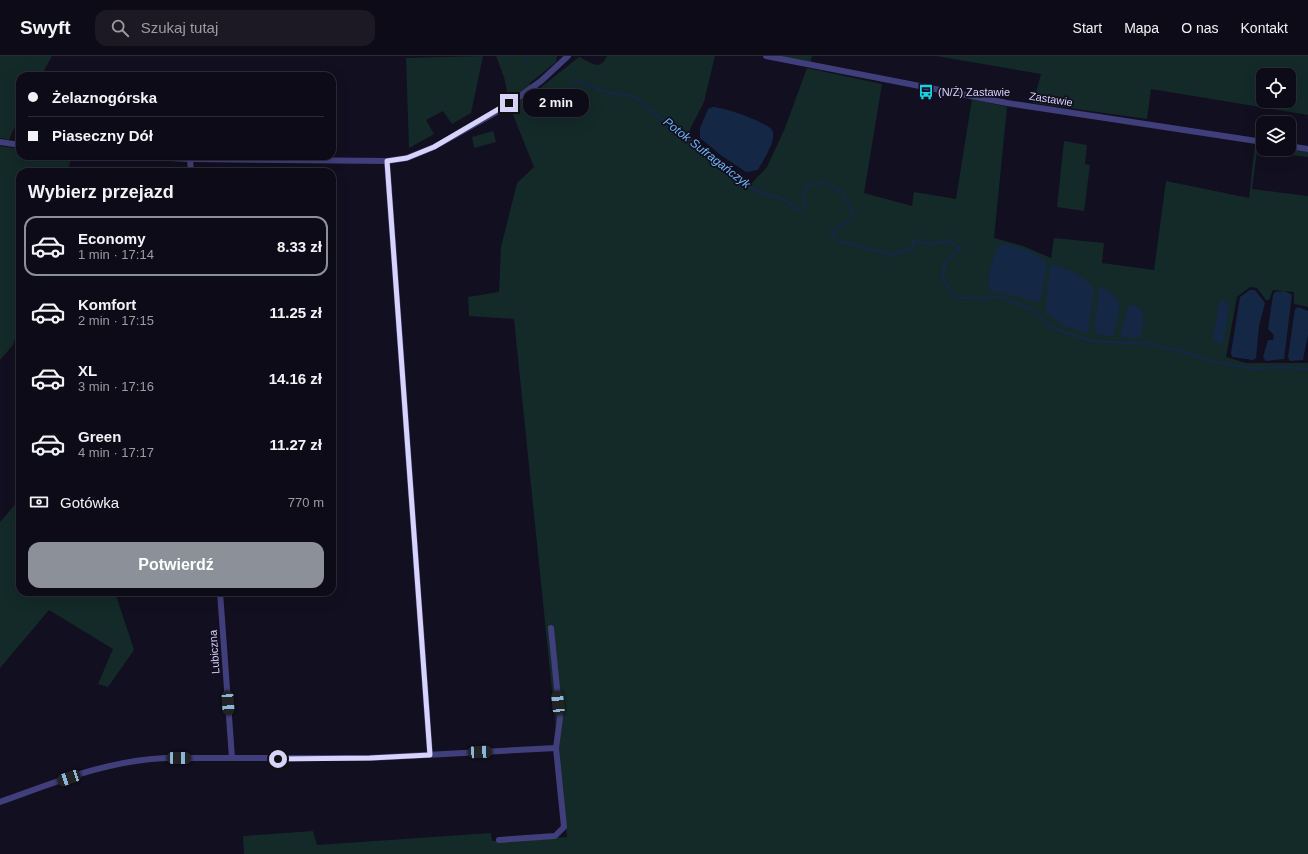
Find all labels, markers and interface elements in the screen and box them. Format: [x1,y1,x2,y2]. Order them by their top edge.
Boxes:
search box [95,10,375,46]
text: Swyft [20,17,71,38]
icon: search [109,17,131,39]
text: Szukaj tutaj [141,19,218,36]
text: Start [1073,20,1102,36]
text: Mapa [1124,20,1159,36]
text: O nas [1181,20,1219,36]
text: Kontakt [1241,20,1288,36]
map controls [1256,68,1296,156]
button: locate [1256,68,1296,108]
bus stop icon: (N/Ż) Zastawie [917,83,935,101]
place label: (N/Ż) Zastawie [938,86,1010,98]
text: Żelaznogórska [52,89,157,106]
callout: 2 min [523,89,589,117]
street label: Zastawie [1028,90,1074,108]
route end [500,94,518,112]
text: 2 min [539,95,573,110]
water label: Potok Sufragańczyk [661,115,754,192]
button: layers [1256,116,1296,156]
text: Piaseczny Dół [52,127,153,144]
text: Wybierz przejazd [28,182,174,202]
icon: car [30,228,66,264]
text: Economy [78,230,146,247]
text: 8.33 zł [277,238,322,255]
text: 1 min · 17:14 [78,247,154,262]
icon: car [30,294,66,330]
text: Komfort [78,296,136,313]
text: 11.25 zł [269,304,322,321]
text: 2 min · 17:15 [78,313,154,328]
icon: car [30,360,66,396]
text: XL [78,362,97,379]
text: 14.16 zł [269,370,322,387]
text: 3 min · 17:16 [78,379,154,394]
icon: car [30,426,66,462]
text: Green [78,428,121,445]
text: 11.27 zł [269,436,322,453]
text: 4 min · 17:17 [78,445,154,460]
icon: cash [28,491,50,513]
text: Gotówka [60,494,119,511]
text: 770 m [288,495,324,510]
button: Potwierdź [28,542,324,588]
street label: Lubiczna [206,629,222,674]
car [551,690,565,716]
car [221,691,235,715]
car [468,745,492,759]
route start [269,750,287,768]
car [167,752,191,764]
car [56,768,82,788]

